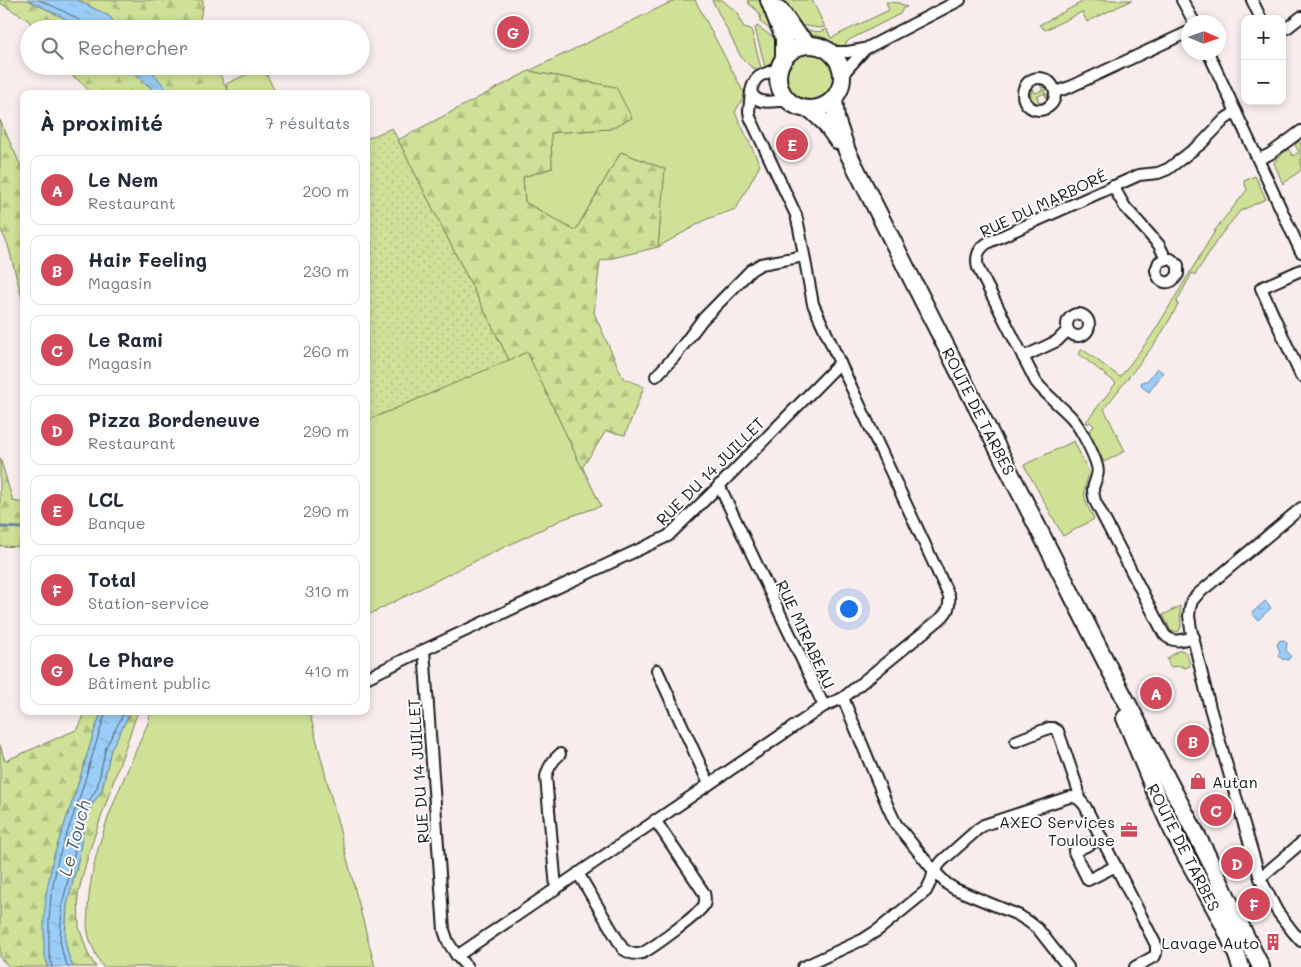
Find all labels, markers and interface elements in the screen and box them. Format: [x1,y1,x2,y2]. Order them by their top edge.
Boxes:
pin: G [497,13,529,51]
north arrow [1181,15,1226,60]
map controls [1241,15,1286,105]
button: + [1241,15,1286,60]
search box [20,20,370,75]
icon: search [38,34,66,62]
text: Rechercher [78,35,188,60]
button: − [1241,60,1286,105]
text: À proximité [40,109,163,136]
text: 7 résultats [265,112,350,133]
pin: E [776,125,808,163]
street label: RUE DU MARBORÉ [976,164,1110,242]
text: Le Nem [88,167,158,192]
text: A [51,180,63,201]
text: 200 m [302,180,349,201]
text: Restaurant [88,192,176,213]
text: Hair Feeling [88,247,207,272]
text: B [52,260,62,281]
text: 230 m [303,260,349,281]
text: Magasin [88,272,152,293]
text: Le Rami [88,327,164,352]
text: C [51,340,63,361]
text: 260 m [303,340,349,361]
street label: ROUTE DE TARBES [938,344,1020,478]
text: Magasin [88,352,152,373]
text: Pizza Bordeneuve [88,407,260,432]
street label: RUE DU 14 JUILLET [651,412,769,530]
text: D [51,420,63,441]
text: 290 m [303,420,349,441]
text: Restaurant [88,432,176,453]
text: LCL [88,487,124,512]
text: E [52,500,62,521]
text: 290 m [303,500,349,521]
text: Banque [88,512,146,533]
text: Total [88,567,136,592]
street label: RUE MIRABEAU [772,576,840,692]
text: F [52,580,62,601]
text: 310 m [305,580,349,601]
text: Station-service [88,592,209,613]
your location [836,596,862,622]
text: Le Phare [88,647,174,672]
text: G [51,660,63,681]
text: 410 m [305,660,349,681]
text: Bâtiment public [88,672,211,693]
pin: A [1140,674,1172,712]
street label: RUE DU 14 JUILLET [402,698,434,844]
pin: B [1177,722,1209,760]
shop icon: Autan [1188,771,1208,791]
place label: Autan [1212,771,1258,792]
street label: ROUTE DE TARBES [1143,780,1225,914]
pin: C [1200,791,1232,829]
water label: Le Touch [52,797,96,879]
place label: AXEO Services Toulouse [999,811,1115,850]
office icon: AXEO Services Toulouse [1119,820,1139,840]
pin: D [1221,844,1253,882]
pin: F [1238,885,1270,923]
place label: Lavage Auto [1162,932,1259,953]
building icon: Lavage Auto [1263,932,1283,952]

